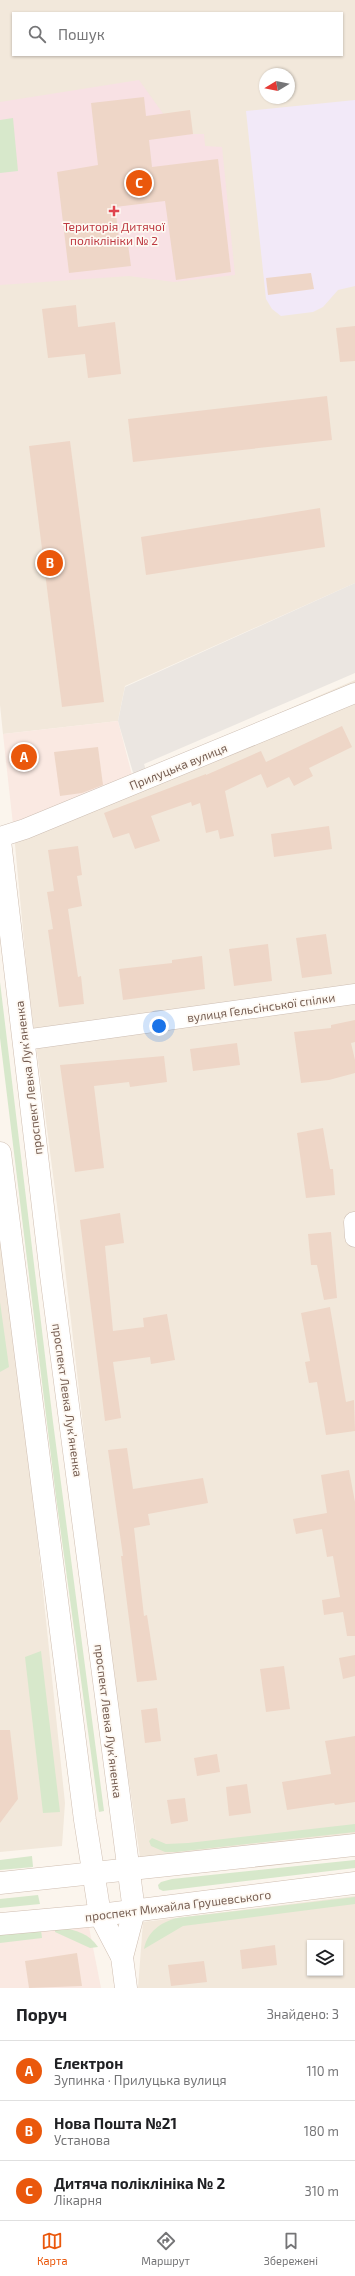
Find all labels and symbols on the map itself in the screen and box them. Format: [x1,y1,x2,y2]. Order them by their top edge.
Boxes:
north arrow [259,68,295,104]
pin: C [126,168,152,198]
marker: Територія Дитячої поліклініки № 2 [108,205,120,217]
place label: Територія Дитячої поліклініки № 2 [63,219,166,247]
pin: B [37,548,63,578]
street label: Прилуцька вулиця [127,740,229,793]
pin: A [11,742,37,772]
street label: вулиця Гельсінської спілки [186,990,336,1025]
street label: проспект Левка Лукʼяненка [12,1000,45,1156]
your location [149,1016,169,1036]
street label: проспект Левка Лукʼяненка [49,1322,86,1478]
street label: проспект Левка Лукʼяненка [92,1643,125,1799]
street label: проспект Михайла Грушевського [84,1887,272,1924]

